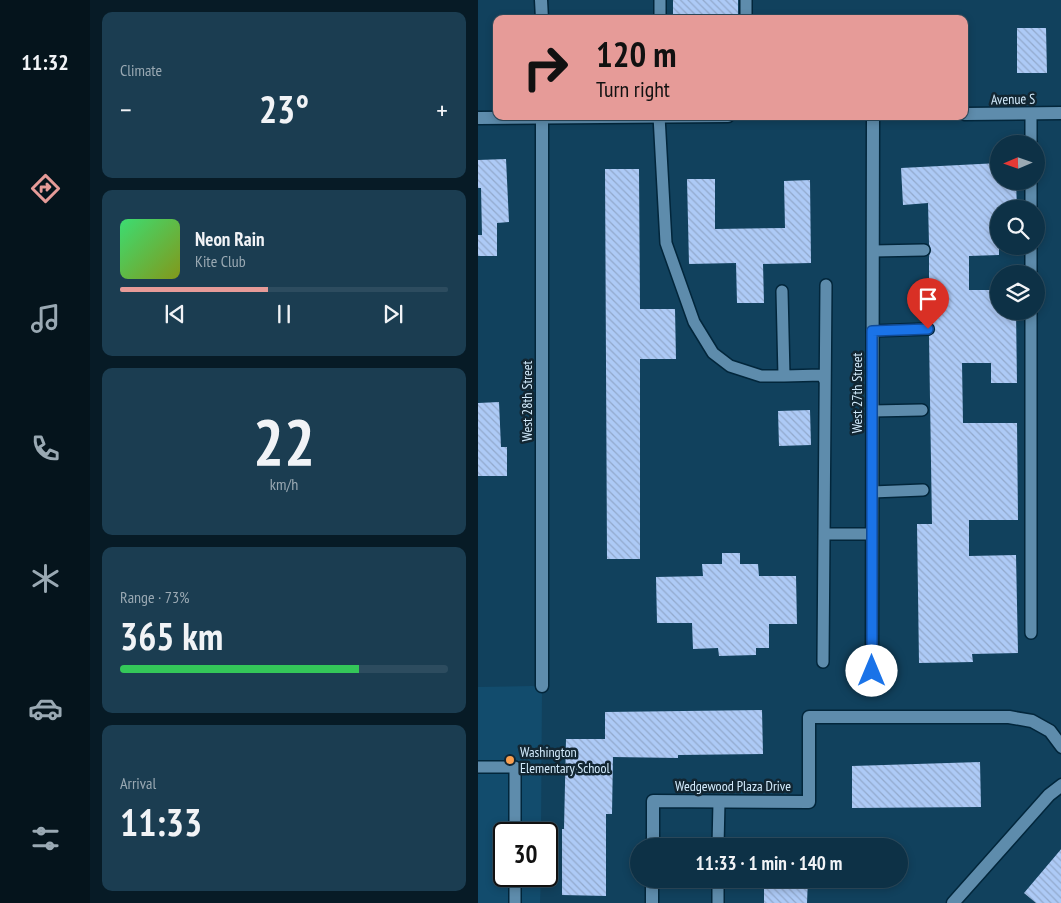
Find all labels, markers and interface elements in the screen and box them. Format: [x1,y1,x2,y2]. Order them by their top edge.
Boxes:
text: 120 m [596,31,677,77]
icon: right [513,35,578,100]
text: 11:32 [21,48,69,76]
text: Climate [120,60,162,80]
text: Turn right [596,75,670,103]
text: 23° [259,84,309,133]
street label: Avenue S [991,90,1035,108]
text: − [120,91,132,128]
text: + [436,91,448,128]
north arrow [990,135,1046,190]
map controls [990,135,1045,320]
icon: directions [28,171,63,206]
button: search [990,200,1045,255]
text: Neon Rain [195,227,264,251]
text: Kite Club [195,251,246,271]
button: layers [990,265,1045,320]
pin [907,278,949,329]
icon: arrive [914,285,942,313]
icon: previous [161,300,189,328]
icon: pause [270,300,298,328]
icon: next [379,300,407,328]
icon: music [28,301,63,336]
street label: West 27th Street [848,353,866,433]
street label: West 28th Street [518,360,536,441]
text: 22 [253,399,315,483]
icon: phone [28,431,63,466]
text: km/h [270,474,298,494]
icon: climate [28,561,63,596]
text: Range · 73% [120,587,189,607]
text: 365 km [120,611,223,660]
position arrow [845,644,897,696]
icon: car [28,691,63,726]
place label: Washington Elementary School [520,743,610,777]
marker: Washington Elementary School [504,754,516,766]
text: Arrival [120,773,156,793]
street label: Wedgewood Plaza Drive [675,777,791,795]
text: 11:33 [120,797,202,846]
icon: filters [28,821,63,856]
speed limit sign: 30 [493,822,558,887]
text: 11:33 · 1 min · 140 m [696,851,842,875]

